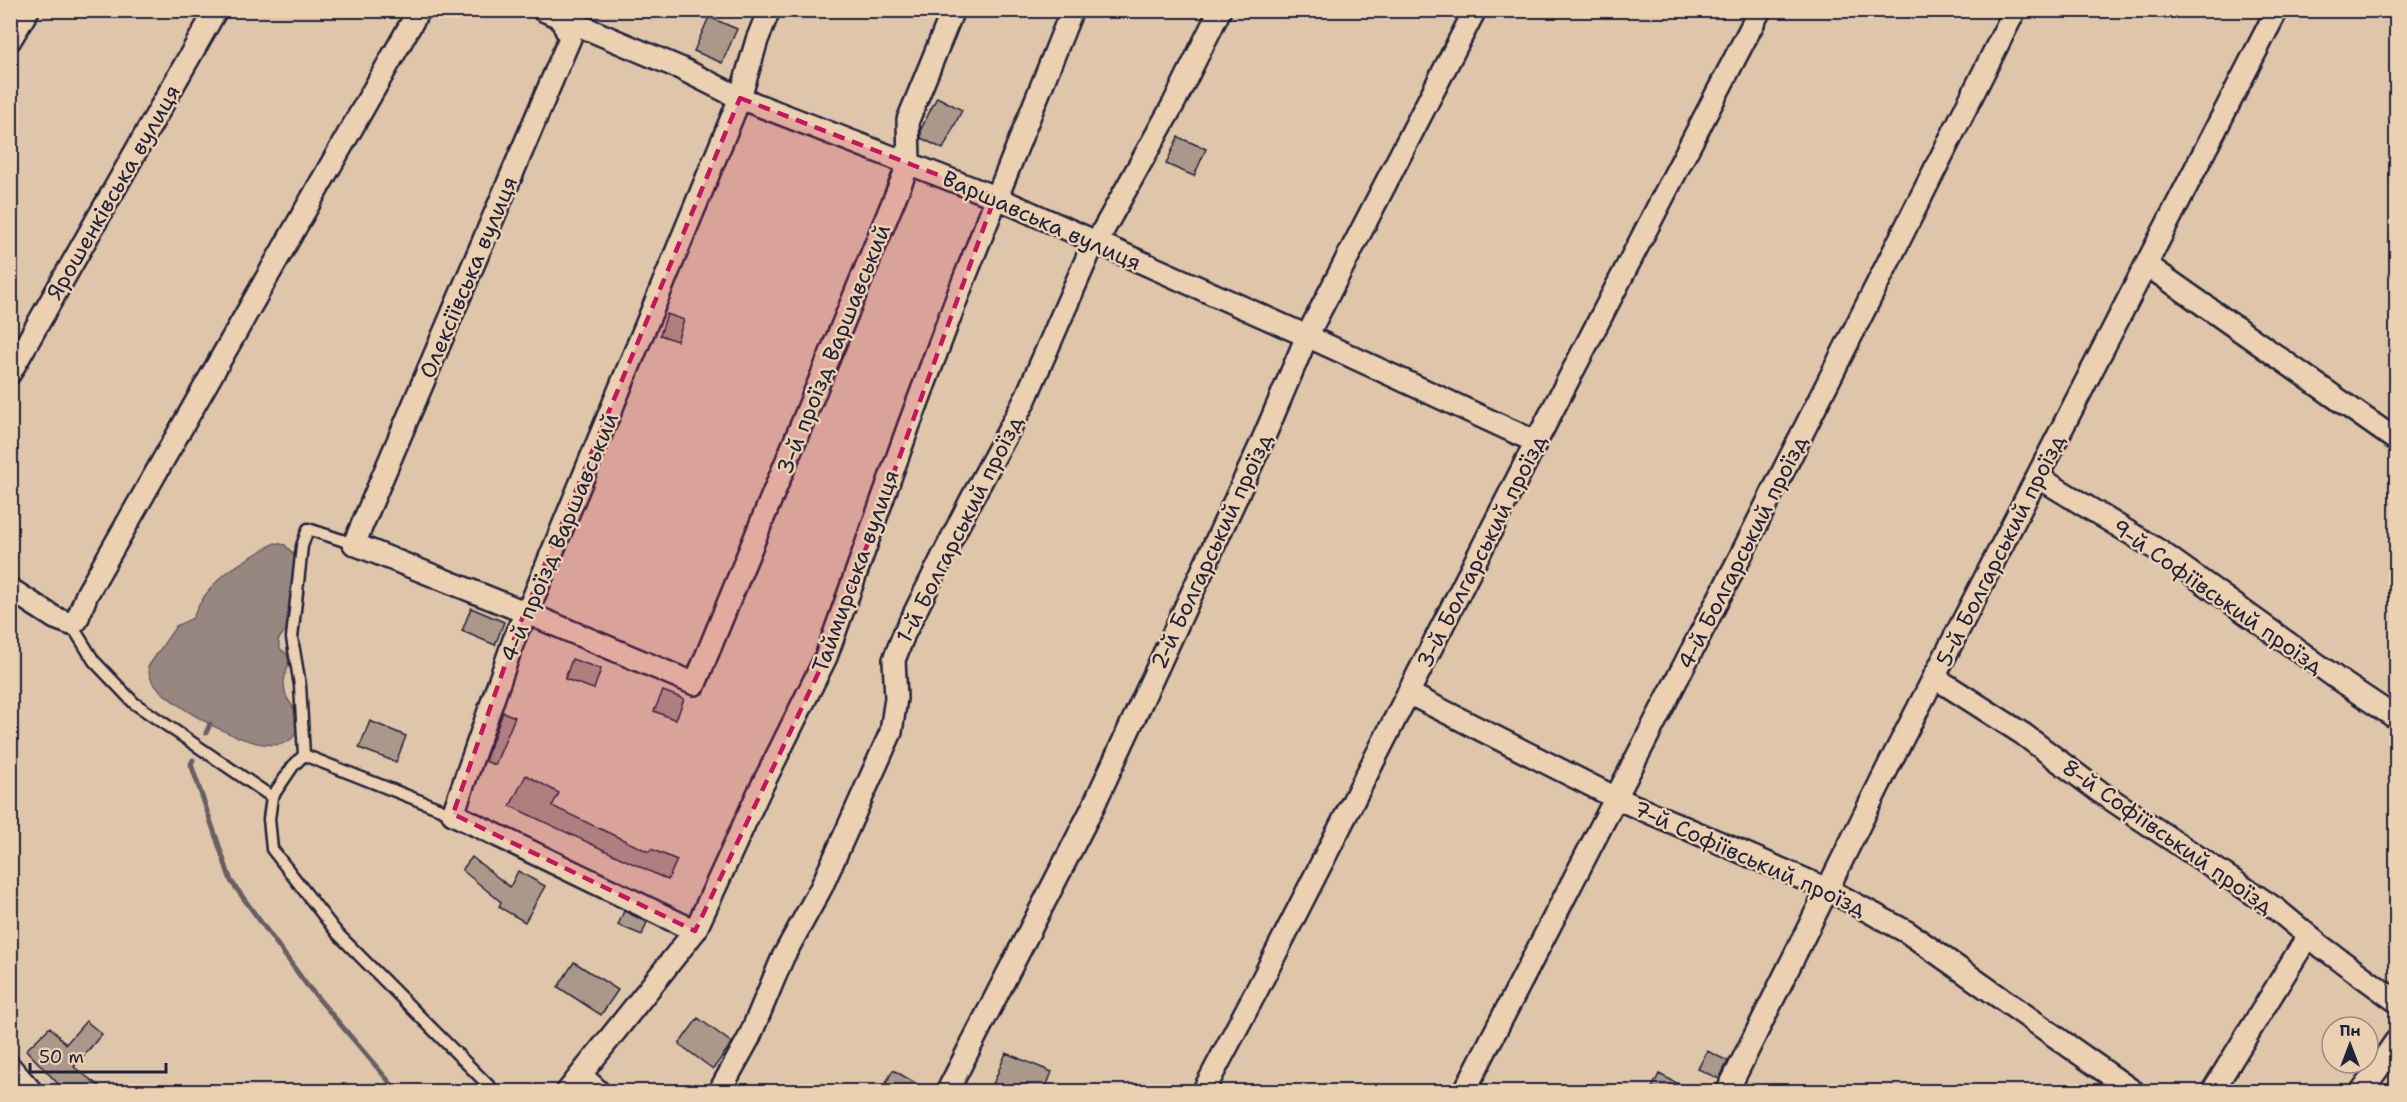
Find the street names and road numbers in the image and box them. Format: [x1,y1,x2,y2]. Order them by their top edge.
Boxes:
street label: Ярошенківська вулиця [40,79,187,305]
street label: Варшавська вулиця [938,164,1146,277]
street label: Олексіївська вулиця [413,172,524,383]
street label: 3-й проїзд Варшавський [770,220,897,479]
street label: 4-й проїзд Варшавський [494,408,625,666]
street label: 1-й Болгарський проїзд [889,410,1030,648]
street label: 2-й Болгарський проїзд [1144,429,1279,674]
street label: 5-й Болгарський проїзд [1929,429,2072,671]
street label: 3-й Болгарський проїзд [1410,430,1553,673]
street label: 4-й Болгарський проїзд [1671,430,1814,674]
street label: Таймирська вулиця [805,466,906,677]
street label: 9-й Софіївський проїзд [2106,512,2329,680]
street label: 8-й Софіївський проїзд [2056,752,2279,920]
street label: 7-й Софіївський проїзд [1629,794,1870,923]

